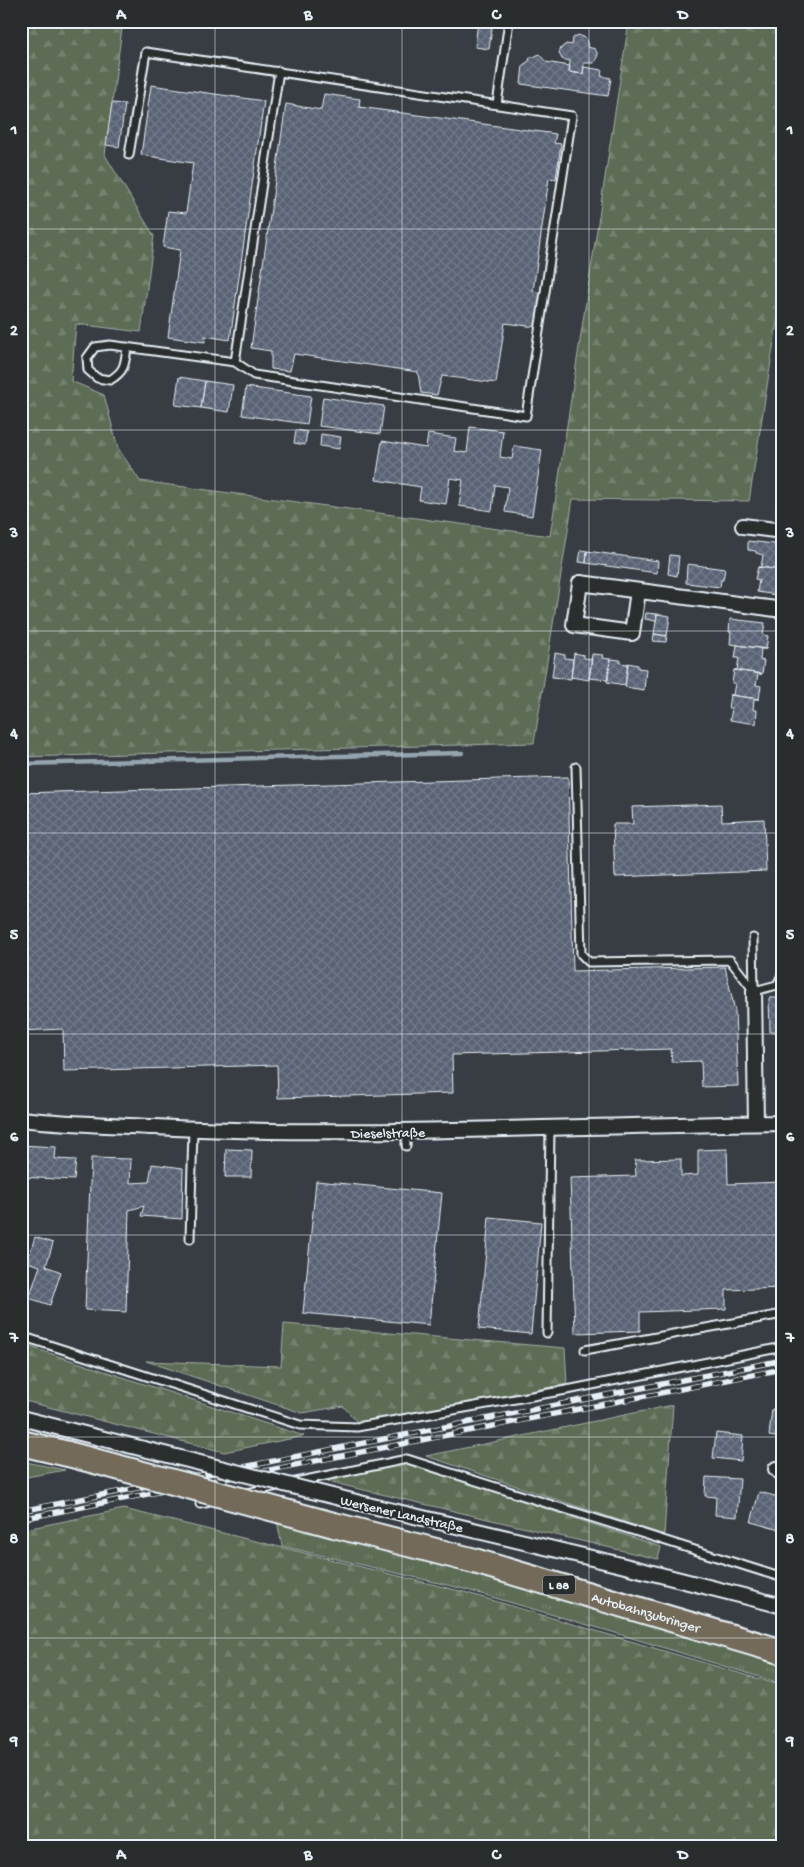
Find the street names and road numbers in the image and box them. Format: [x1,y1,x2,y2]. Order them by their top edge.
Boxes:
street label: Dieselstraße [350,1125,426,1144]
street label: Wersener Landstraße [338,1493,465,1538]
road number: L 88 [543,1576,575,1594]
street label: Autobahnzubringer [589,1590,703,1638]

